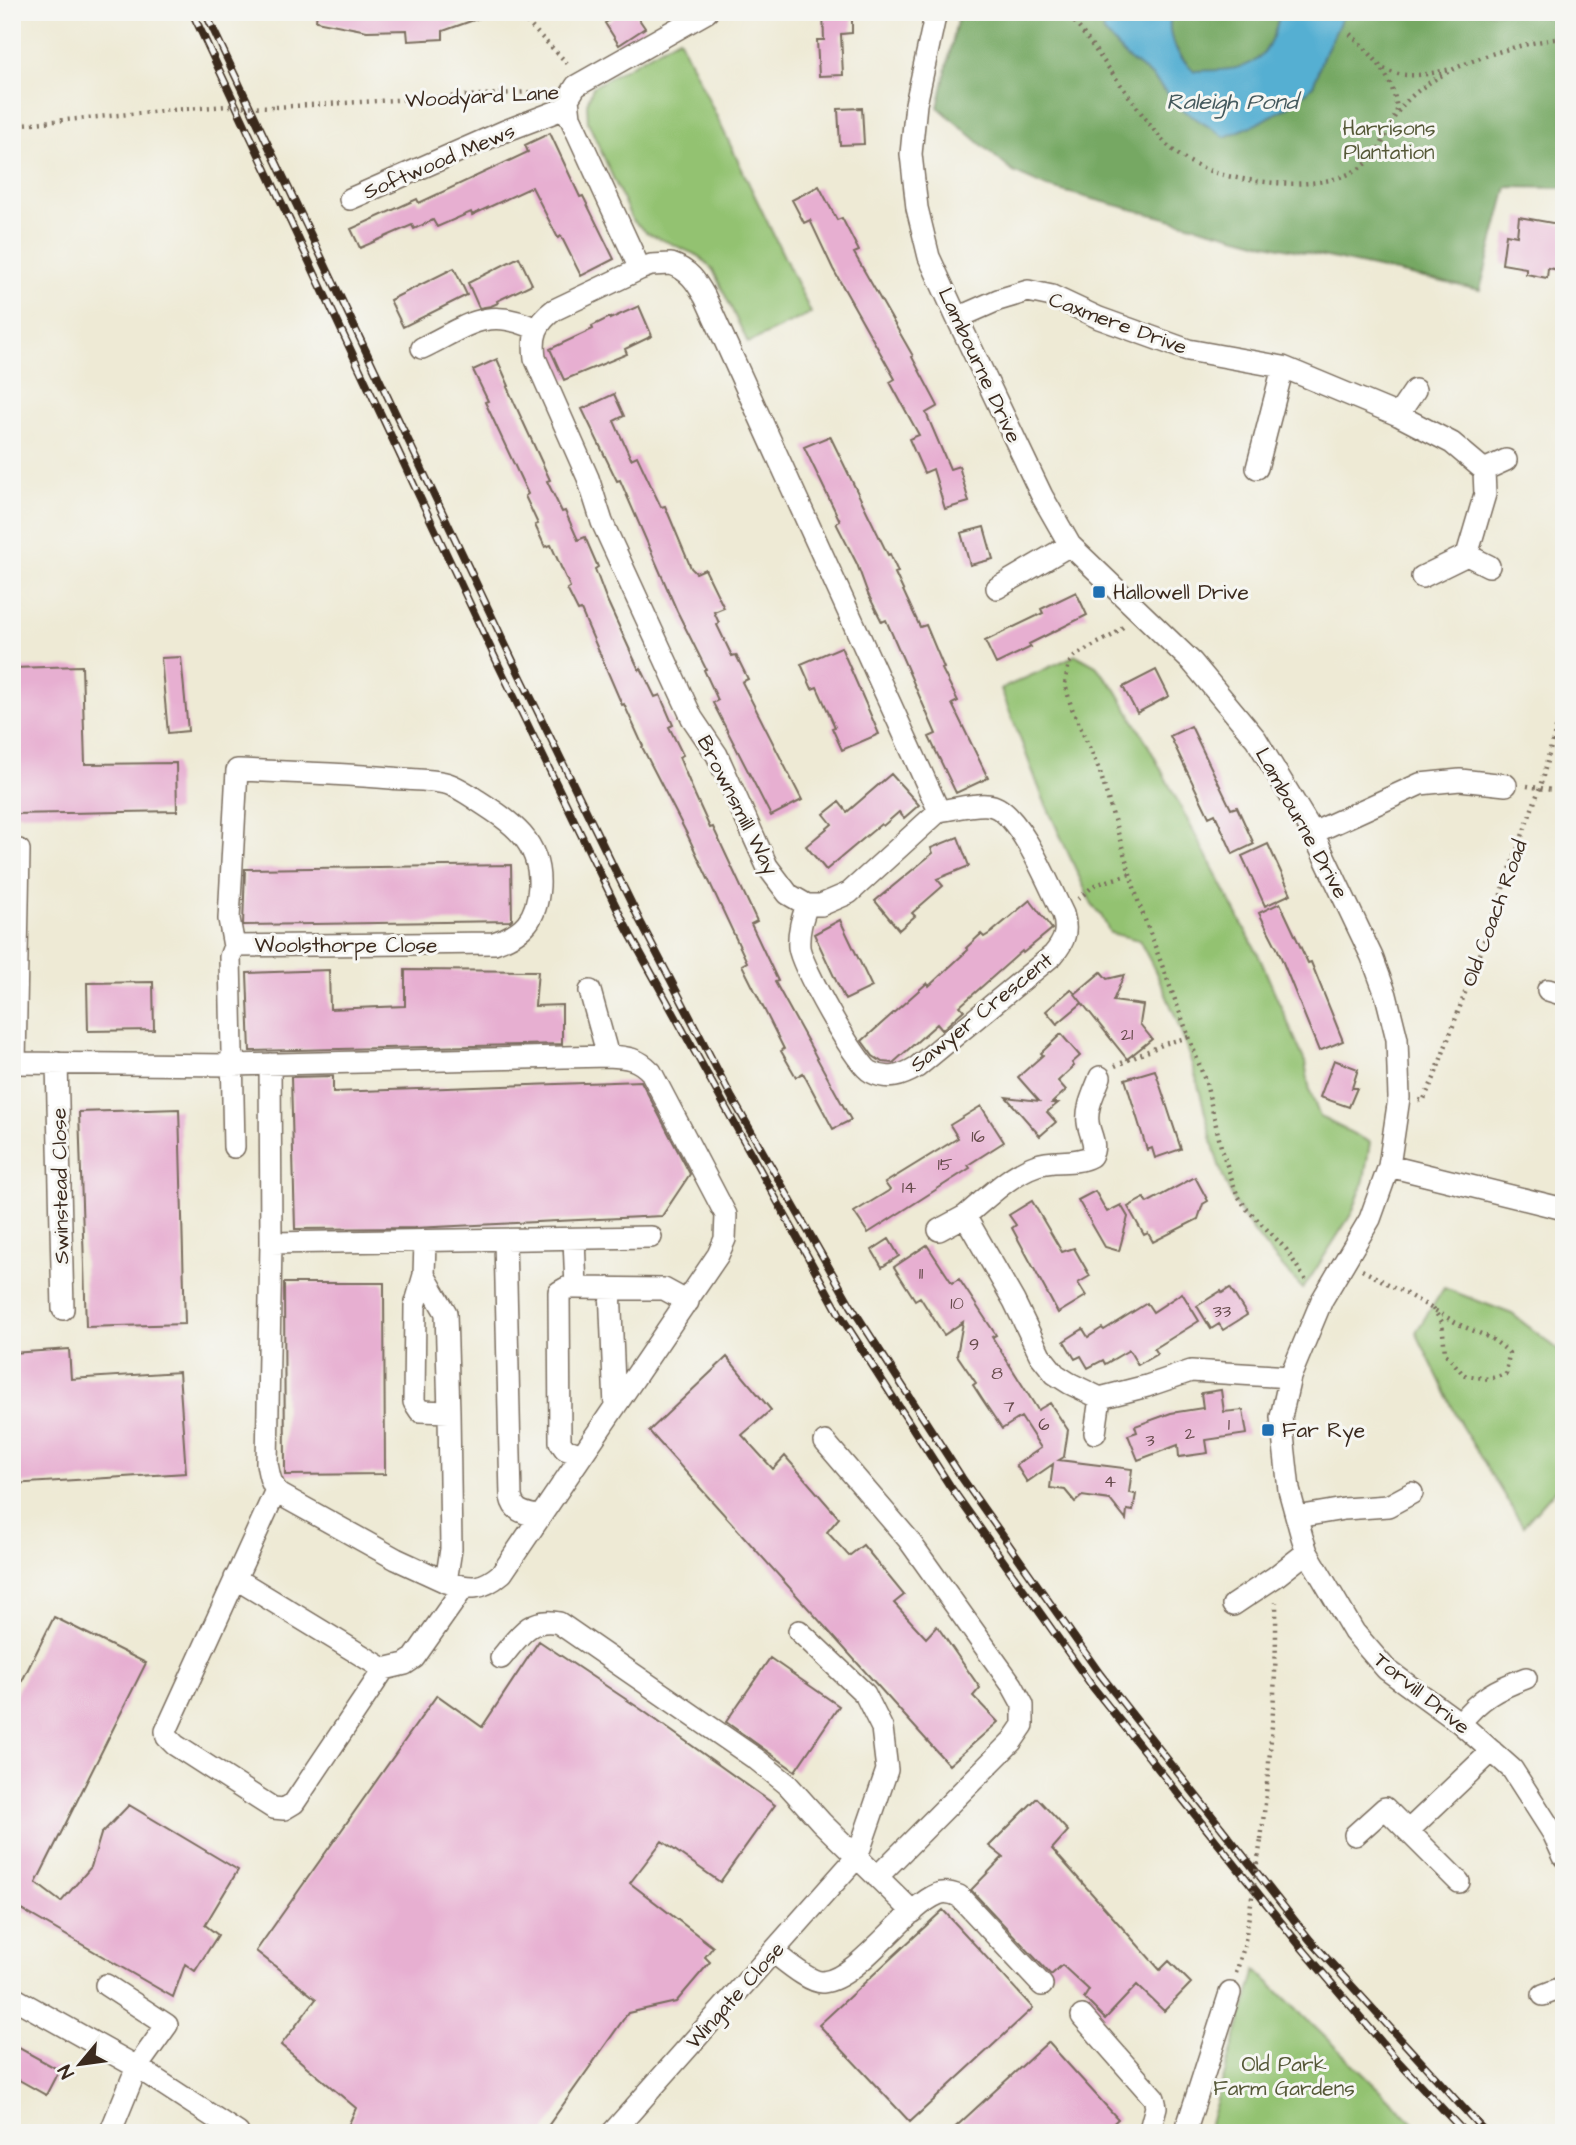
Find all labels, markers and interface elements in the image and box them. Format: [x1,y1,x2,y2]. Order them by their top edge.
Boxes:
street label: Woodyard Lane [404,78,560,117]
water label: Raleigh Pond [1167,86,1302,119]
park label: Harrisons Plantation [1342,114,1436,167]
street label: Softwood Mews [359,116,520,207]
street label: Lambourne Drive [931,283,1028,448]
street label: Caxmere Drive [1045,285,1191,362]
place label: Hallowell Drive [1113,578,1249,607]
marker: Hallowell Drive [1091,584,1107,600]
street label: Brownsmill Way [688,731,785,881]
street label: Lambourne Drive [1248,743,1355,904]
street label: Old Coach Road [1454,836,1535,991]
street label: Woolsthorpe Close [255,931,437,961]
street label: Sawyer Crescent [904,945,1060,1081]
house number: 21 [1121,1022,1133,1047]
street label: Swinstead Close [45,1108,76,1264]
house number: 16 [971,1124,985,1149]
house number: 15 [937,1152,953,1177]
house number: 14 [902,1175,916,1200]
house number: 11 [919,1261,923,1286]
house number: 10 [950,1291,964,1316]
house number: 33 [1213,1299,1231,1324]
house number: 9 [969,1332,979,1357]
house number: 8 [991,1361,1003,1386]
house number: 7 [1003,1394,1015,1419]
house number: 6 [1038,1412,1050,1437]
house number: 1 [1228,1412,1230,1437]
place label: Far Rye [1282,1416,1365,1447]
house number: 2 [1185,1421,1196,1446]
marker: Far Rye [1260,1422,1276,1438]
house number: 3 [1145,1428,1155,1453]
house number: 4 [1104,1469,1116,1494]
street label: Torvill Drive [1367,1646,1476,1741]
street label: Wingate Close [679,1935,793,2057]
north arrow [46,2030,116,2100]
park label: Old Park Farm Gardens [1213,2050,1355,2103]
text: N [52,2060,81,2083]

